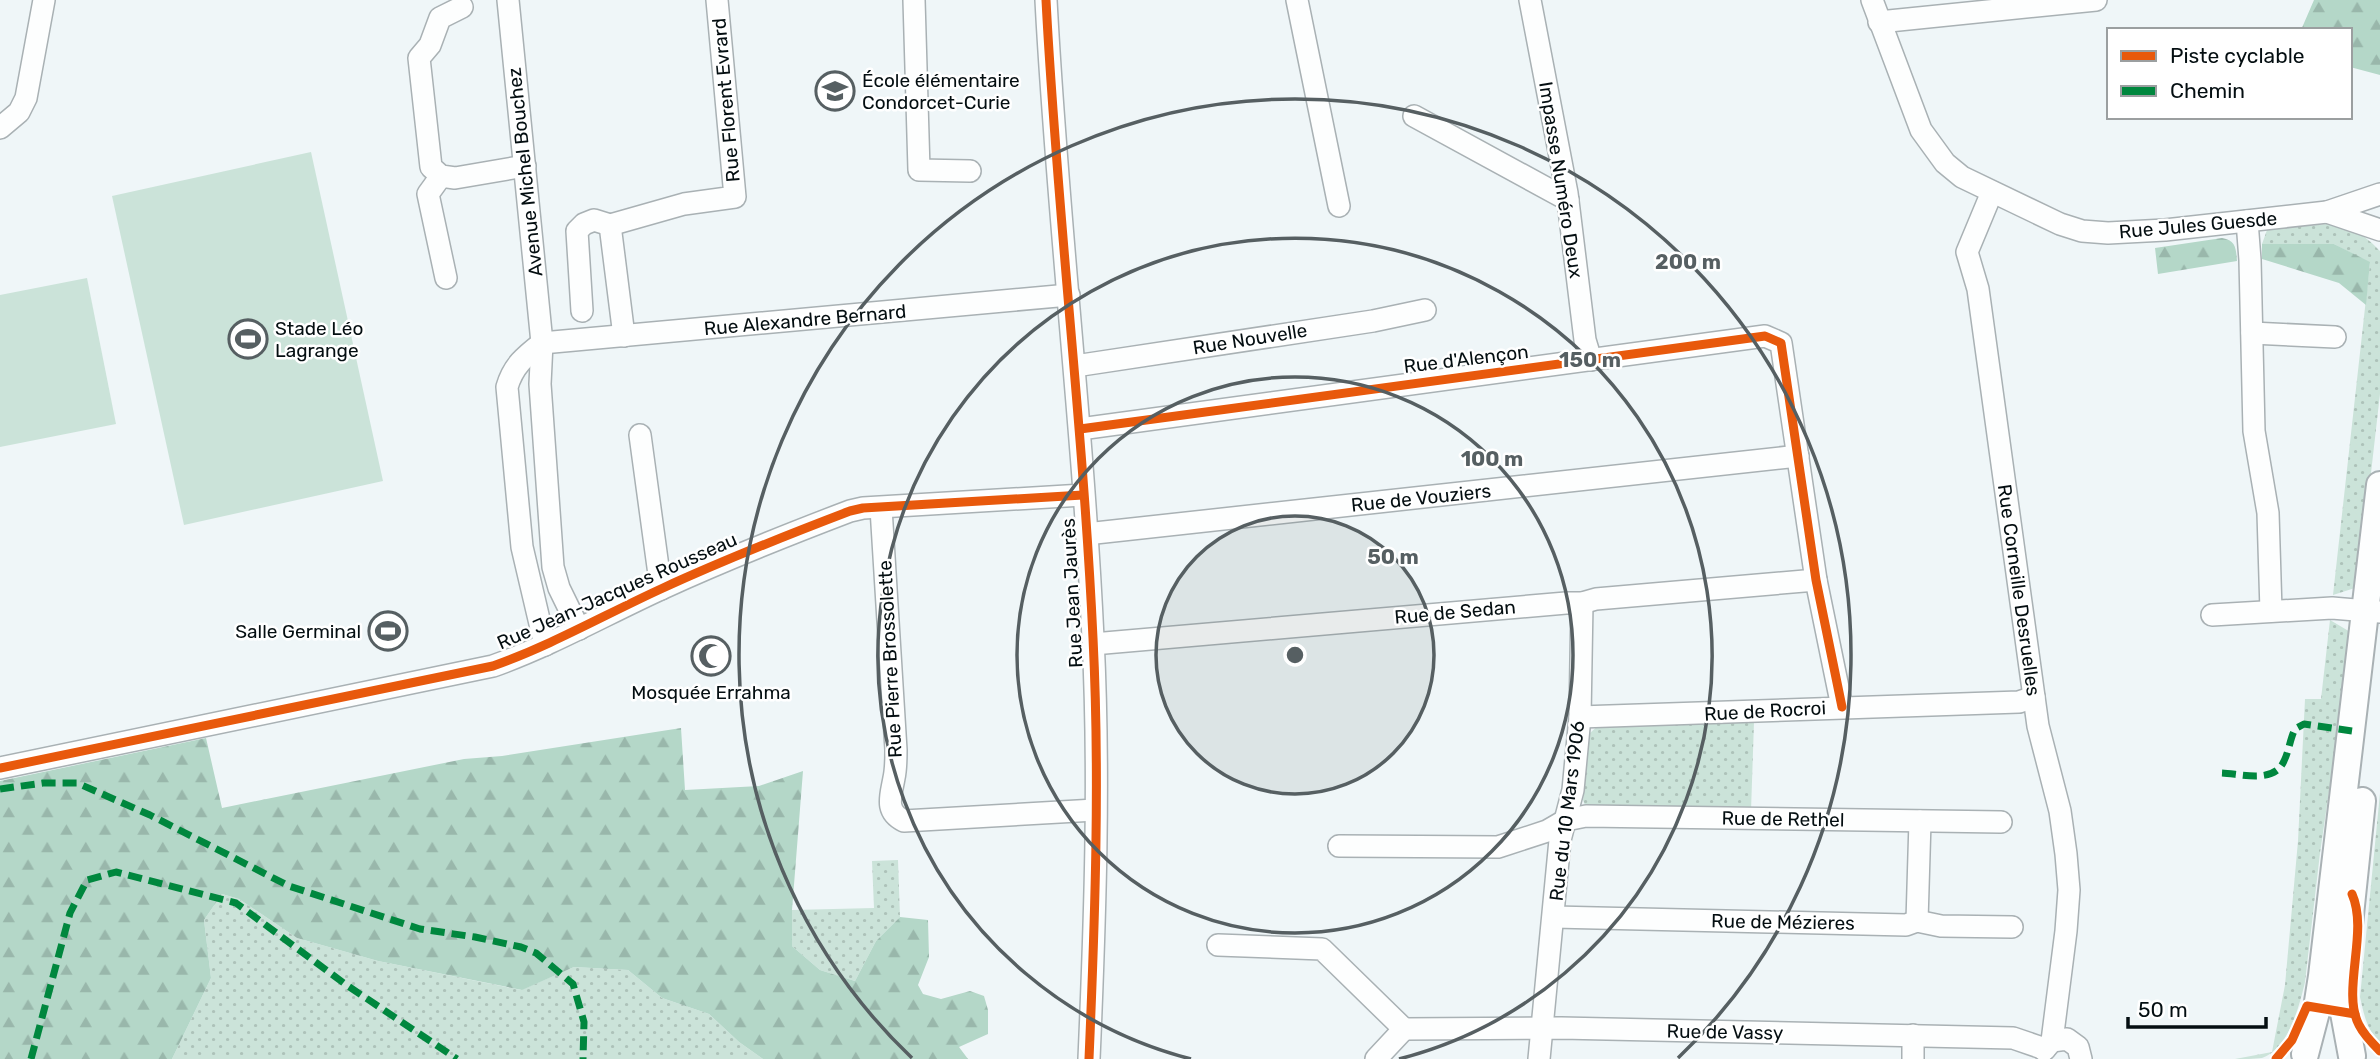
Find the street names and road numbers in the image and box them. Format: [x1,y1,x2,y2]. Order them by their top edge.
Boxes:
street label: Rue Florent Evrard [707,17,745,183]
street label: Avenue Michel Bouchez [503,66,547,278]
street label: Impasse Numéro Deux [1534,80,1588,280]
street label: Rue Jules Guesde [2118,207,2278,243]
street label: Rue Alexandre Bernard [703,300,907,340]
street label: Rue Nouvelle [1191,319,1309,359]
street label: Rue d'Alençon [1402,340,1530,378]
street label: Rue de Vouziers [1350,479,1492,517]
street label: Rue Corneille Desruelles [1993,483,2045,697]
street label: Rue Jean Jaurès [1057,518,1087,668]
street label: Rue Jean-Jacques Rousseau [494,528,740,654]
street label: Rue Pierre Brossolette [873,560,907,758]
street label: Rue de Sedan [1393,595,1517,629]
street label: Rue de Rocroi [1703,696,1827,726]
street label: Rue du 10 Mars 1906 [1545,720,1589,902]
street label: Rue de Rethel [1721,806,1845,832]
street label: Rue de Mézieres [1711,909,1855,935]
street label: Rue de Vassy [1666,1019,1784,1045]

